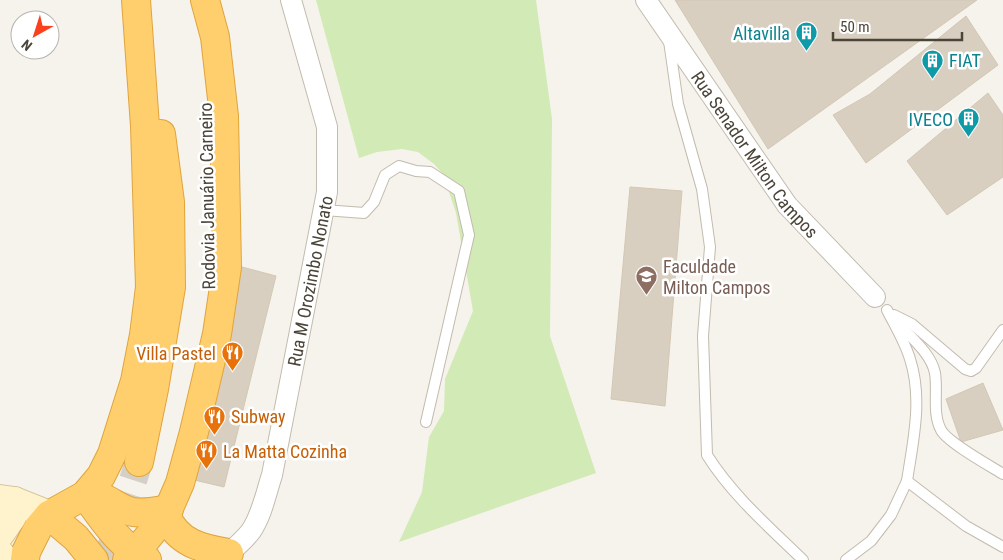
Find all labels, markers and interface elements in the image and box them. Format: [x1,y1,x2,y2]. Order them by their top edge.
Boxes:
north arrow [10,10,60,60]
scale bar [833,10,962,42]
text: 50 m [840,18,870,36]
building icon: Altavilla [794,21,818,52]
place label: Altavilla [733,23,790,44]
text: N [18,36,35,54]
building icon: FIAT [921,48,945,79]
place label: FIAT [949,50,981,71]
street label: Rua Senador Milton Campos [687,67,823,242]
street label: Rodovia Januário Carneiro [195,102,219,290]
building icon: IVECO [957,107,981,138]
place label: IVECO [908,109,953,130]
street label: Rua M Orozimbo Nonato [283,194,337,368]
place label: Faculdade Milton Campos [663,256,770,298]
school or university icon: Faculdade Milton Campos [635,264,659,295]
restaurant icon: Villa Pastel [220,341,244,372]
place label: Villa Pastel [136,343,216,364]
restaurant icon: Subway [203,404,227,435]
place label: Subway [231,406,286,427]
restaurant icon: La Matta Cozinha [195,439,219,470]
place label: La Matta Cozinha [223,441,347,462]

